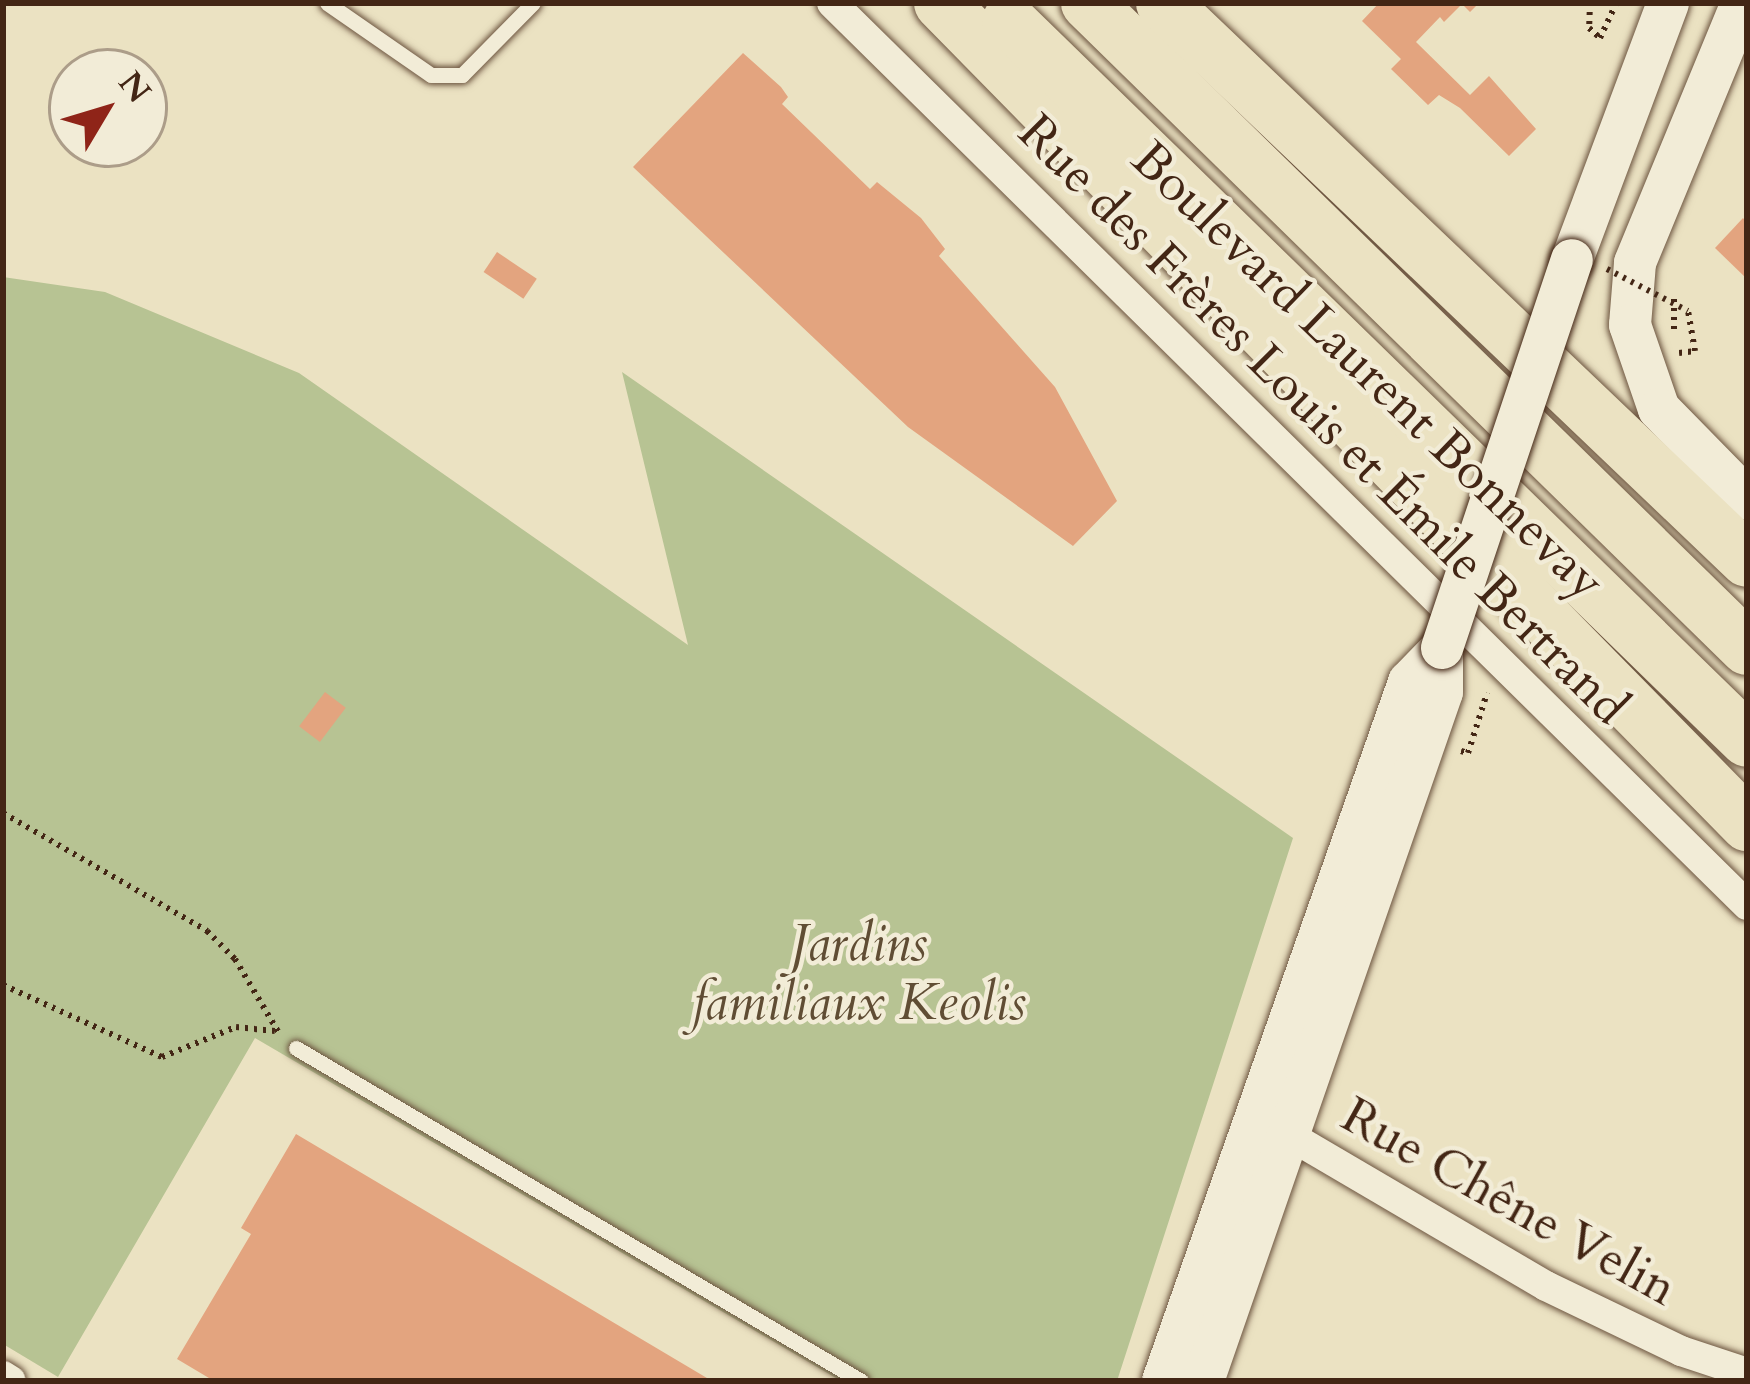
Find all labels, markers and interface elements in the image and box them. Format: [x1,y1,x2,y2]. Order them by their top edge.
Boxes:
north arrow [48,48,168,168]
text: N [108,62,161,113]
street label: Rue des Frères Louis et Émile Bertrand [1005,102,1641,738]
street label: Boulevard Laurent Bonnevay [1119,129,1617,613]
park label: Jardins familiaux Keolis [692,914,1026,1034]
street label: Rue Chêne Velin [1331,1085,1687,1319]

